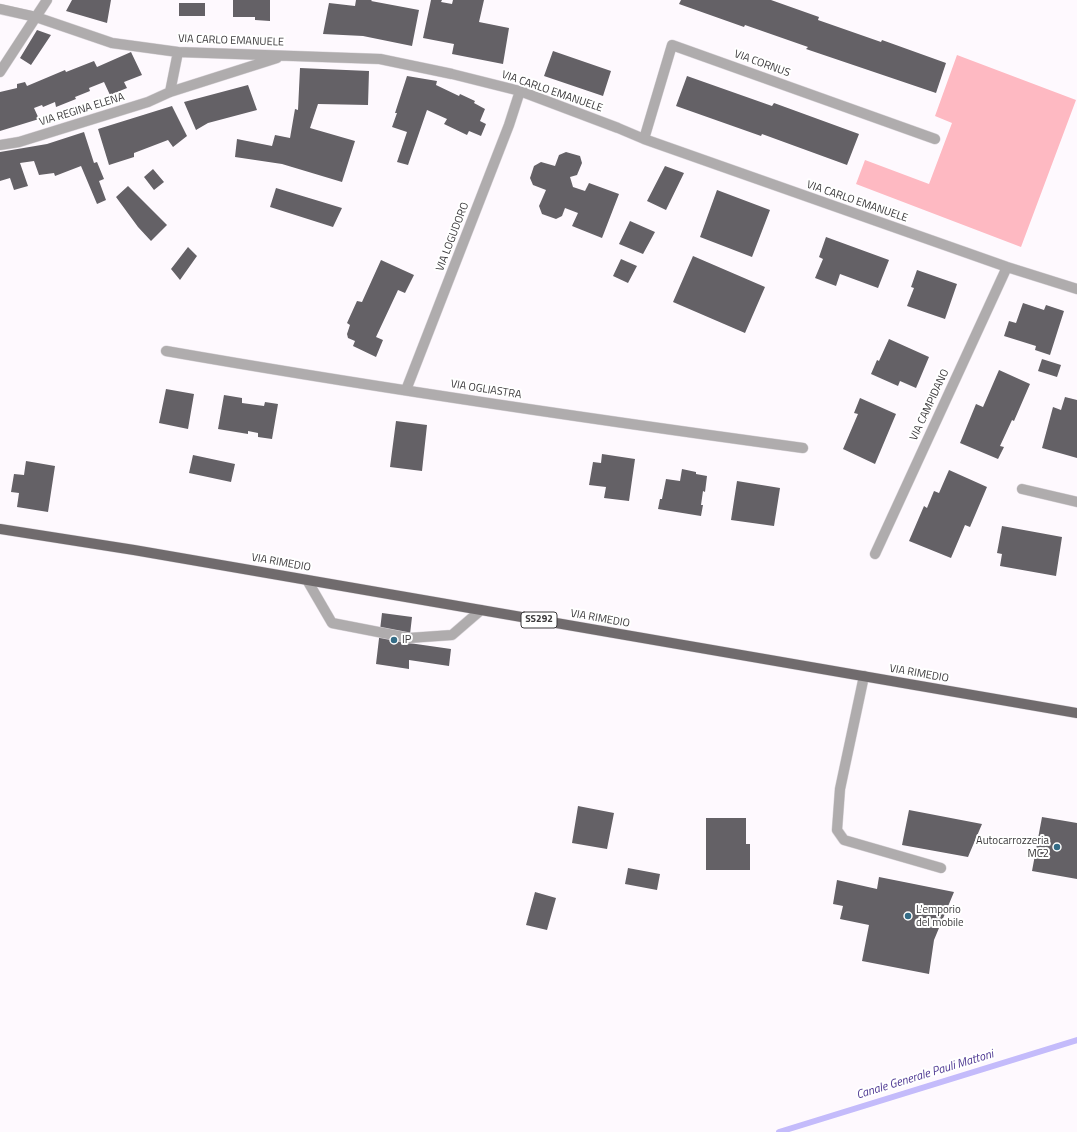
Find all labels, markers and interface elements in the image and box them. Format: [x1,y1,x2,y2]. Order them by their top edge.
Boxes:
street label: VIA CARLO EMANUELE [178,33,284,49]
street label: VIA CORNUS [732,48,792,80]
street label: VIA CARLO EMANUELE [500,69,604,115]
street label: VIA REGINA ELENA [38,91,126,129]
street label: VIA CARLO EMANUELE [805,179,909,225]
street label: VIA LOGUDORO [434,201,472,273]
street label: VIA CAMPIDANO [908,367,952,443]
street label: VIA OGLIASTRA [450,378,522,402]
street label: VIA RIMEDIO [250,551,312,575]
street label: VIA RIMEDIO [569,607,631,631]
road number: SS292 [521,612,557,628]
place label: IP [402,633,411,647]
marker: IP [389,635,399,645]
street label: VIA RIMEDIO [888,662,950,686]
place label: Autocarrozzeria MC2 [976,834,1049,860]
marker: Autocarrozzeria MC2 [1052,842,1062,852]
place label: L'emporio del mobile [916,903,964,929]
marker: L'emporio del mobile [903,911,913,921]
water label: Canale Generale Pauli Mattoni [855,1047,995,1103]

